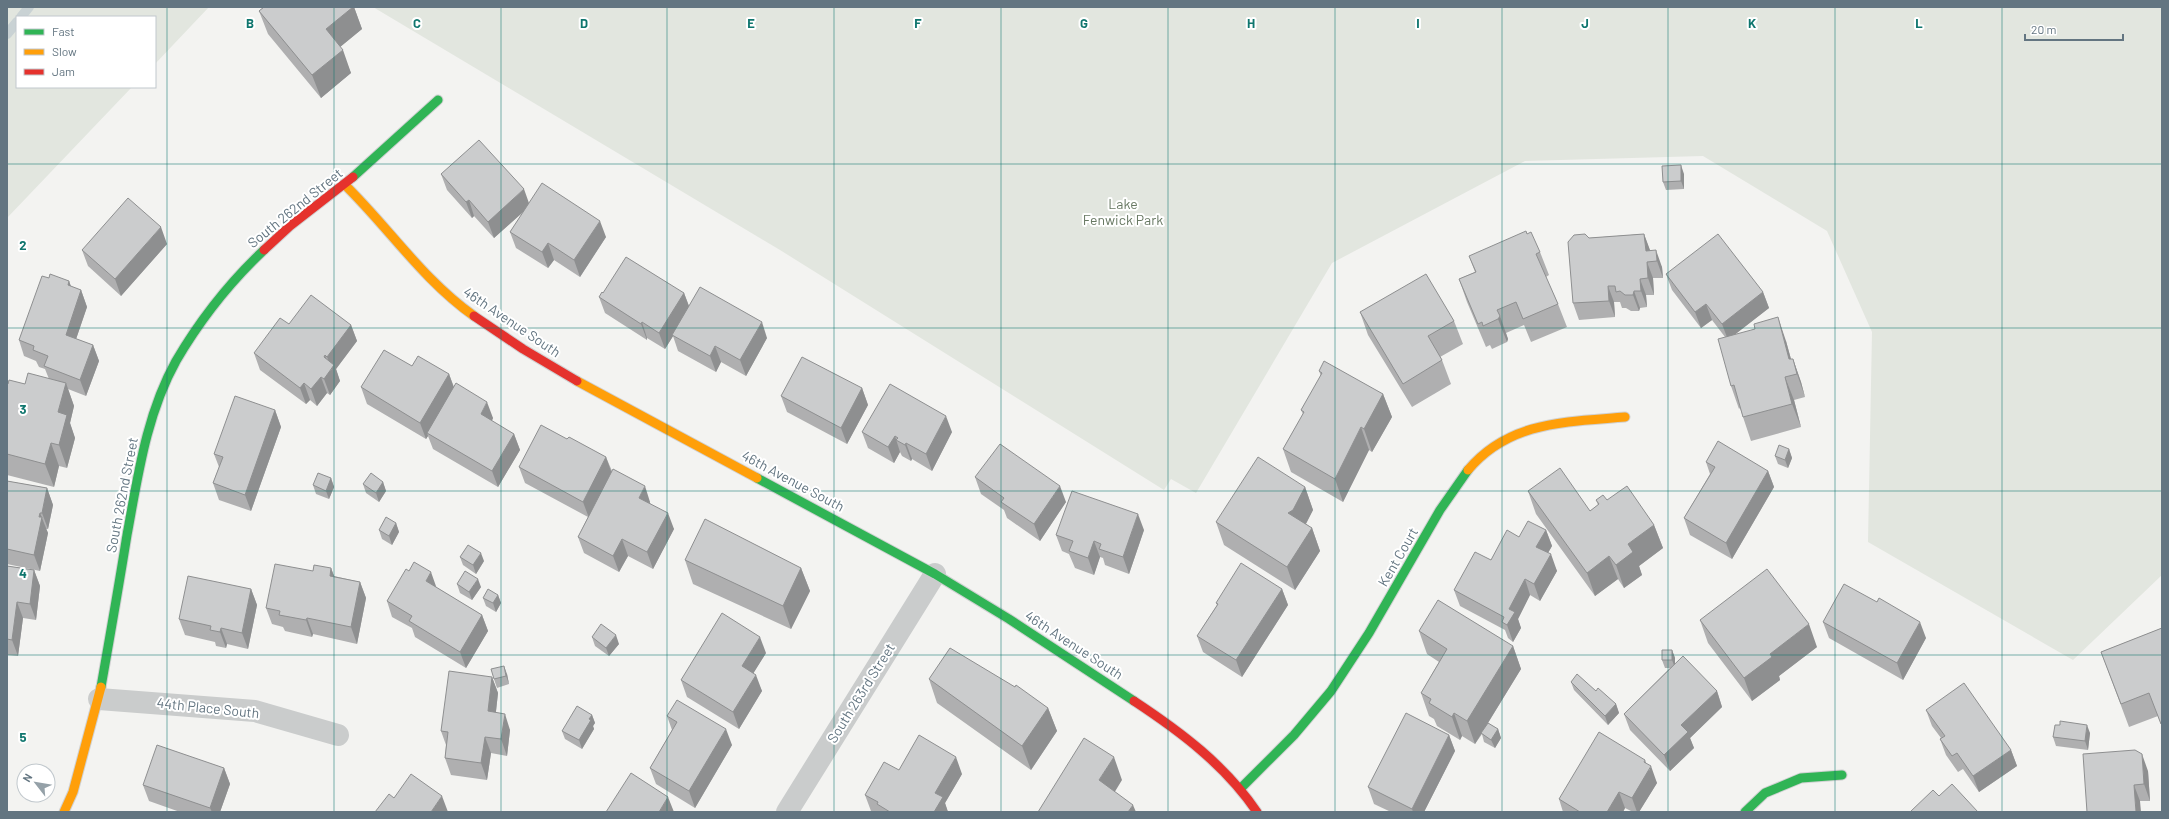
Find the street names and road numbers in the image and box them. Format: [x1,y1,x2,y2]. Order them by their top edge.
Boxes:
street label: South 262nd Street [244,164,346,251]
street label: 46th Avenue South [460,283,564,360]
street label: South 262nd Street [102,436,141,554]
street label: 46th Avenue South [739,446,847,515]
street label: Kent Court [1374,524,1421,589]
street label: 46th Avenue South [1022,607,1127,683]
street label: South 263rd Street [823,640,898,746]
street label: 44th Place South [156,694,260,721]

